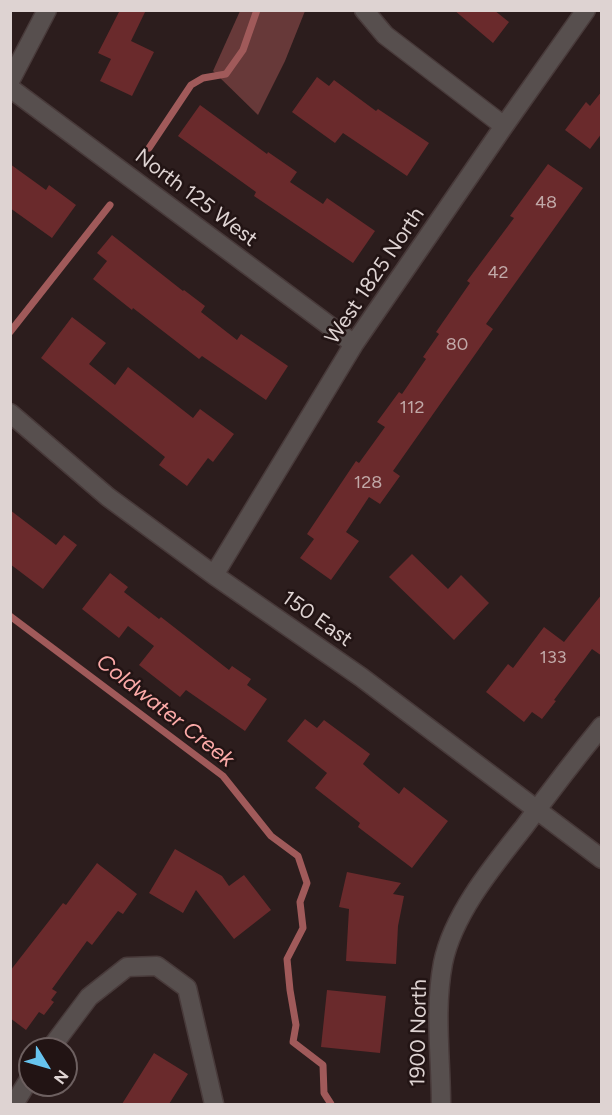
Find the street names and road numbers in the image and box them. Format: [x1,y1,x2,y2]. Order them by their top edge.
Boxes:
street label: North 125 West [130,144,262,252]
street label: West 1825 North [320,203,430,349]
street label: 150 East [277,586,357,652]
street label: 1900 North [405,979,433,1087]

